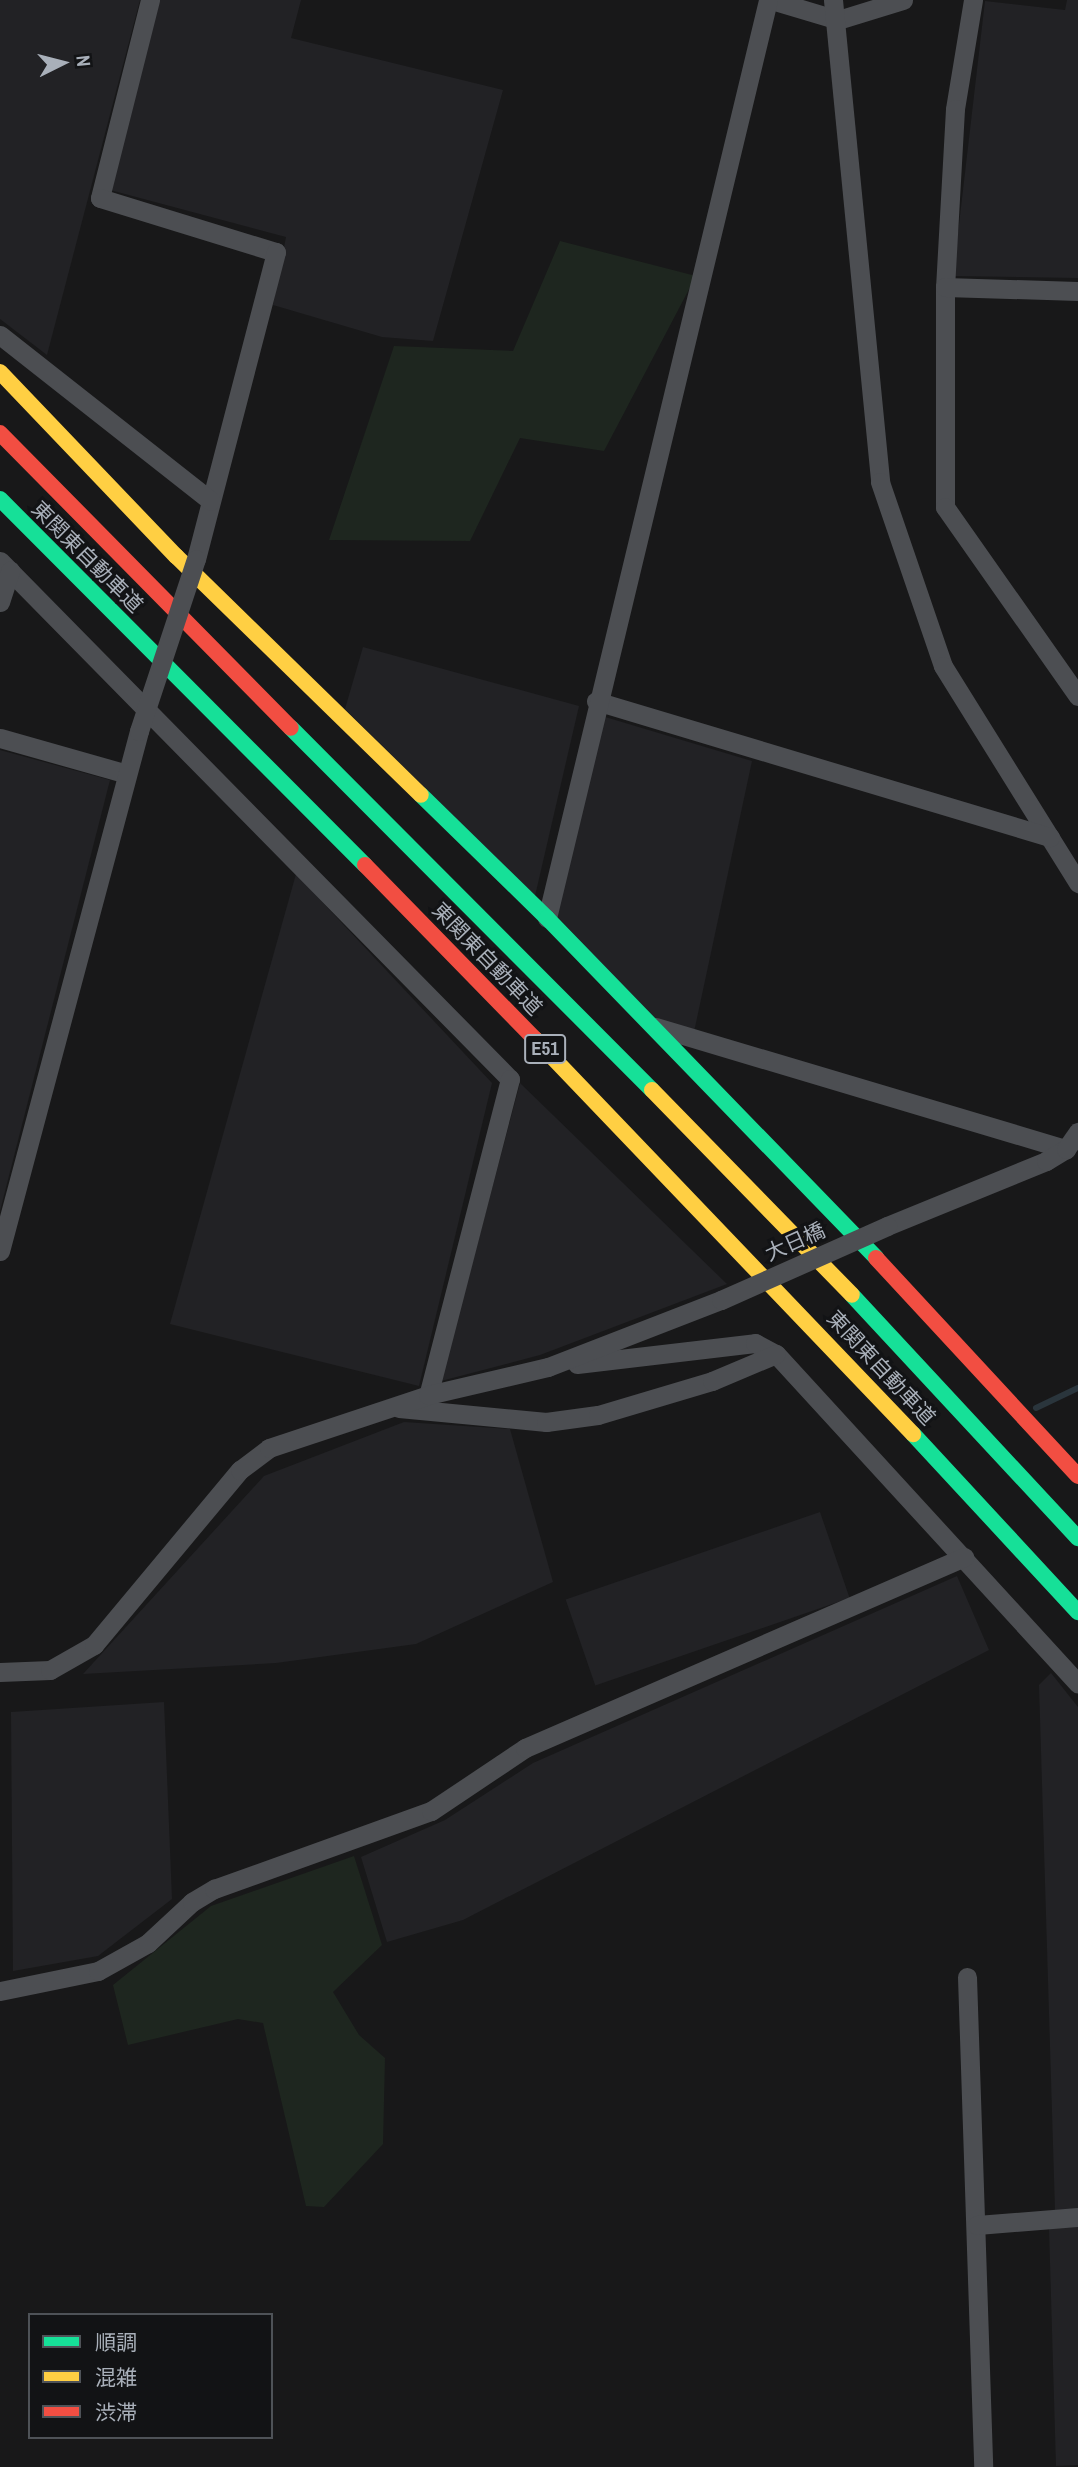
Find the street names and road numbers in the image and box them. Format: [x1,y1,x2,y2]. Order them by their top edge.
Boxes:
street label: 東関東自動車道 [26,496,148,618]
street label: 東関東自動車道 [427,897,547,1021]
road number: E51 [524,1034,566,1064]
street label: 大日橋 [761,1218,829,1266]
street label: 東関東自動車道 [822,1306,940,1430]

